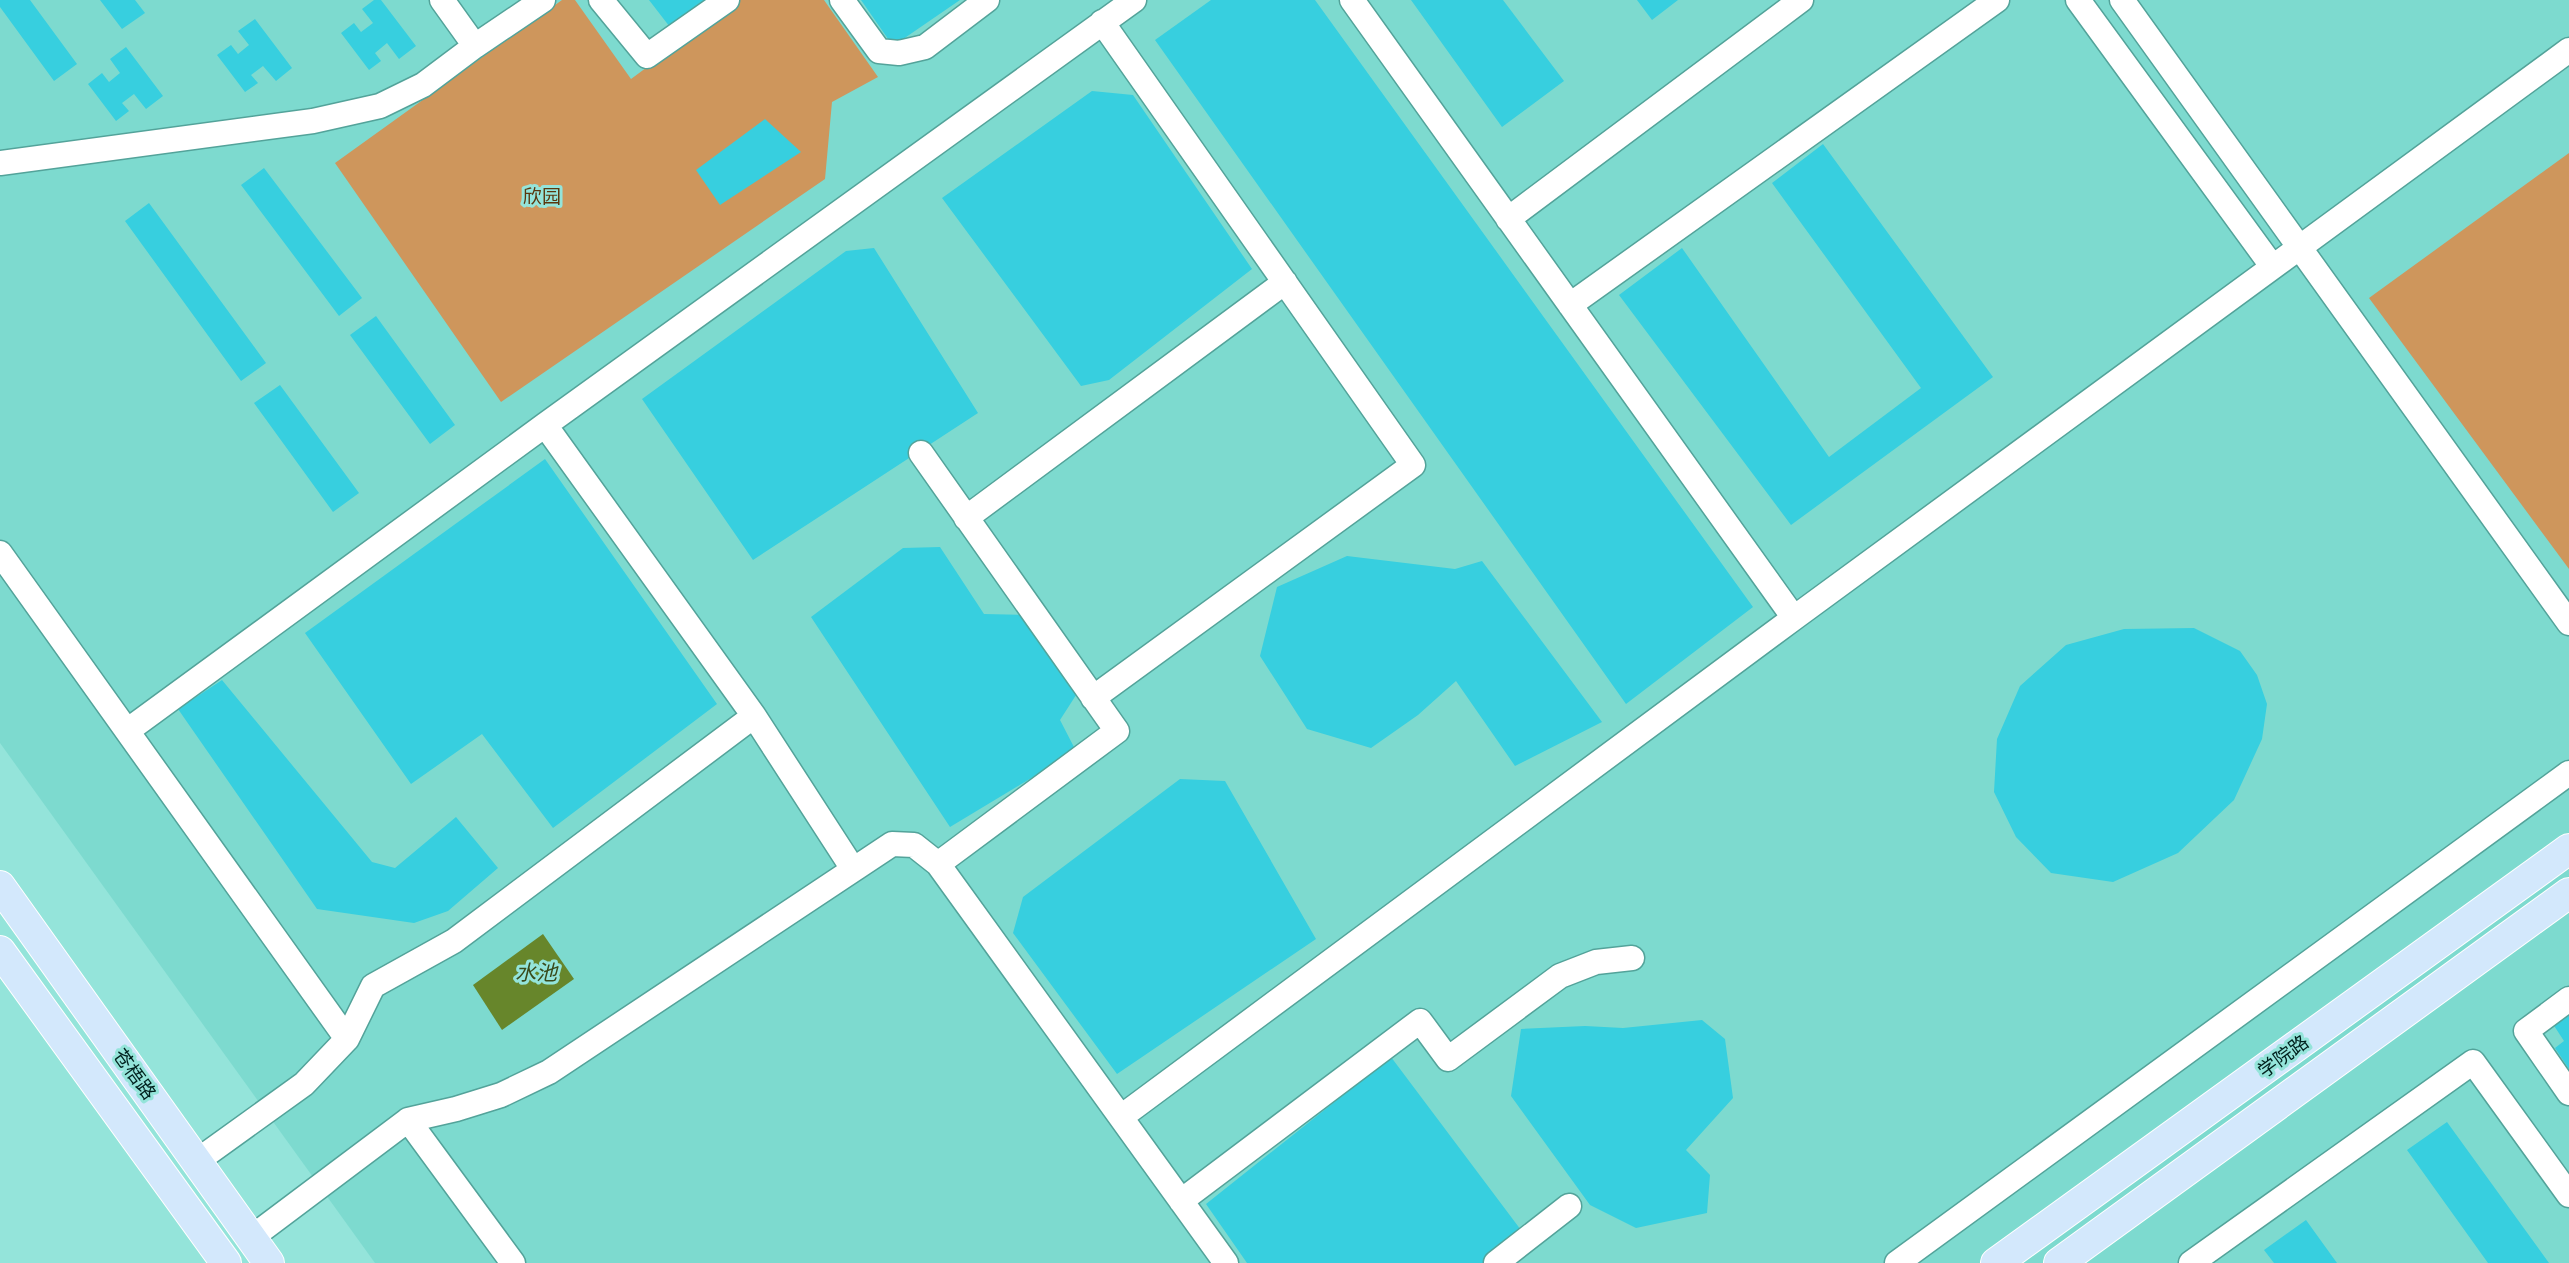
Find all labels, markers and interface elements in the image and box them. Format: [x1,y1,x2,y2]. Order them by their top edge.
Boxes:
park label: 欣园 [523,184,561,208]
water label: 水池 [515,959,559,986]
street label: 学院路 [2253,1030,2313,1082]
street label: 苍梧路 [109,1044,161,1104]

